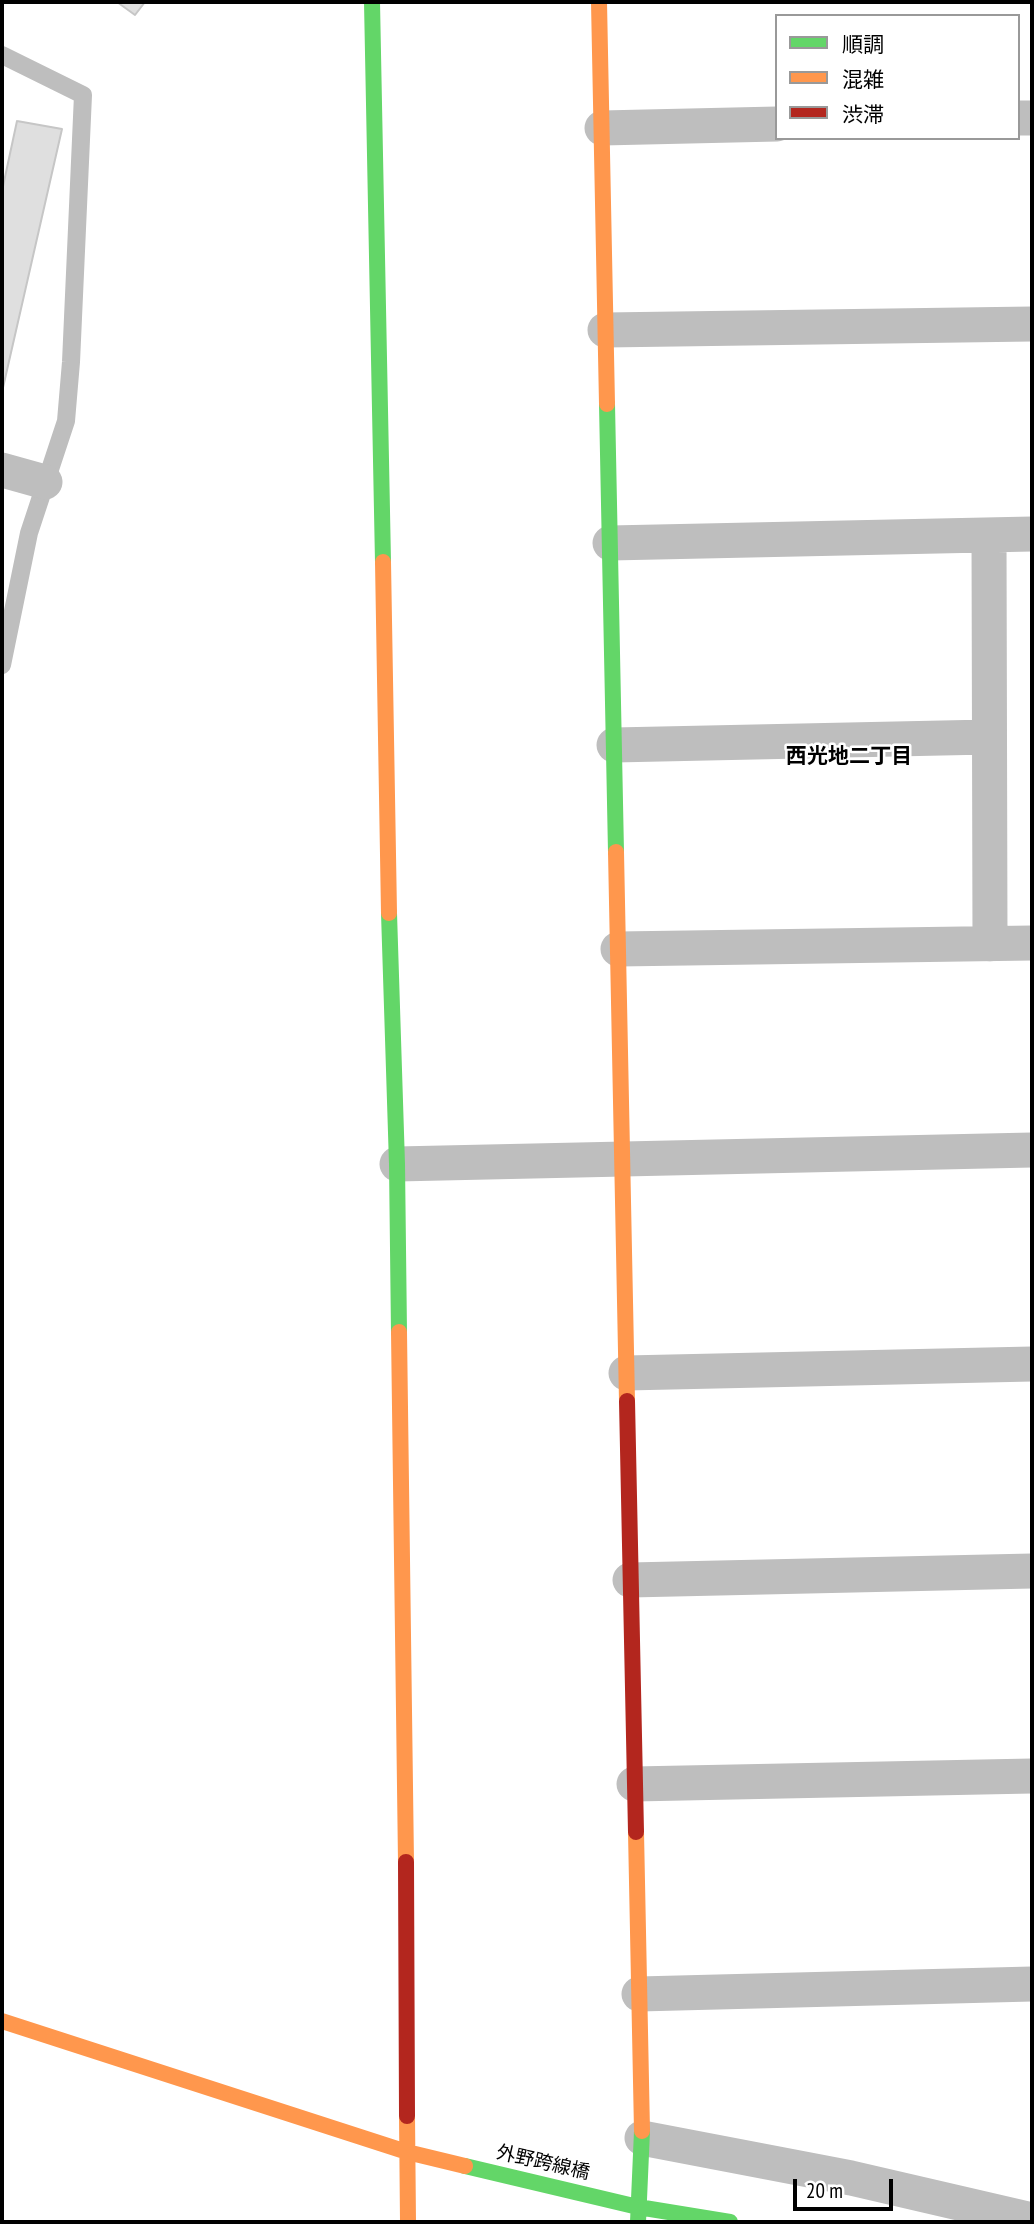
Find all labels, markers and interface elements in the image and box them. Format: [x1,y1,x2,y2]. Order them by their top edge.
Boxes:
legend [775,14,1020,140]
text: 順調 [842,31,884,58]
text: 混雑 [842,66,884,93]
text: 渋滞 [842,101,884,128]
district label: 西光地二丁目 [786,744,912,770]
street label: 外野跨線橋 [494,2141,592,2185]
scale bar [796,2164,896,2208]
text: 20 m [806,2177,843,2204]

